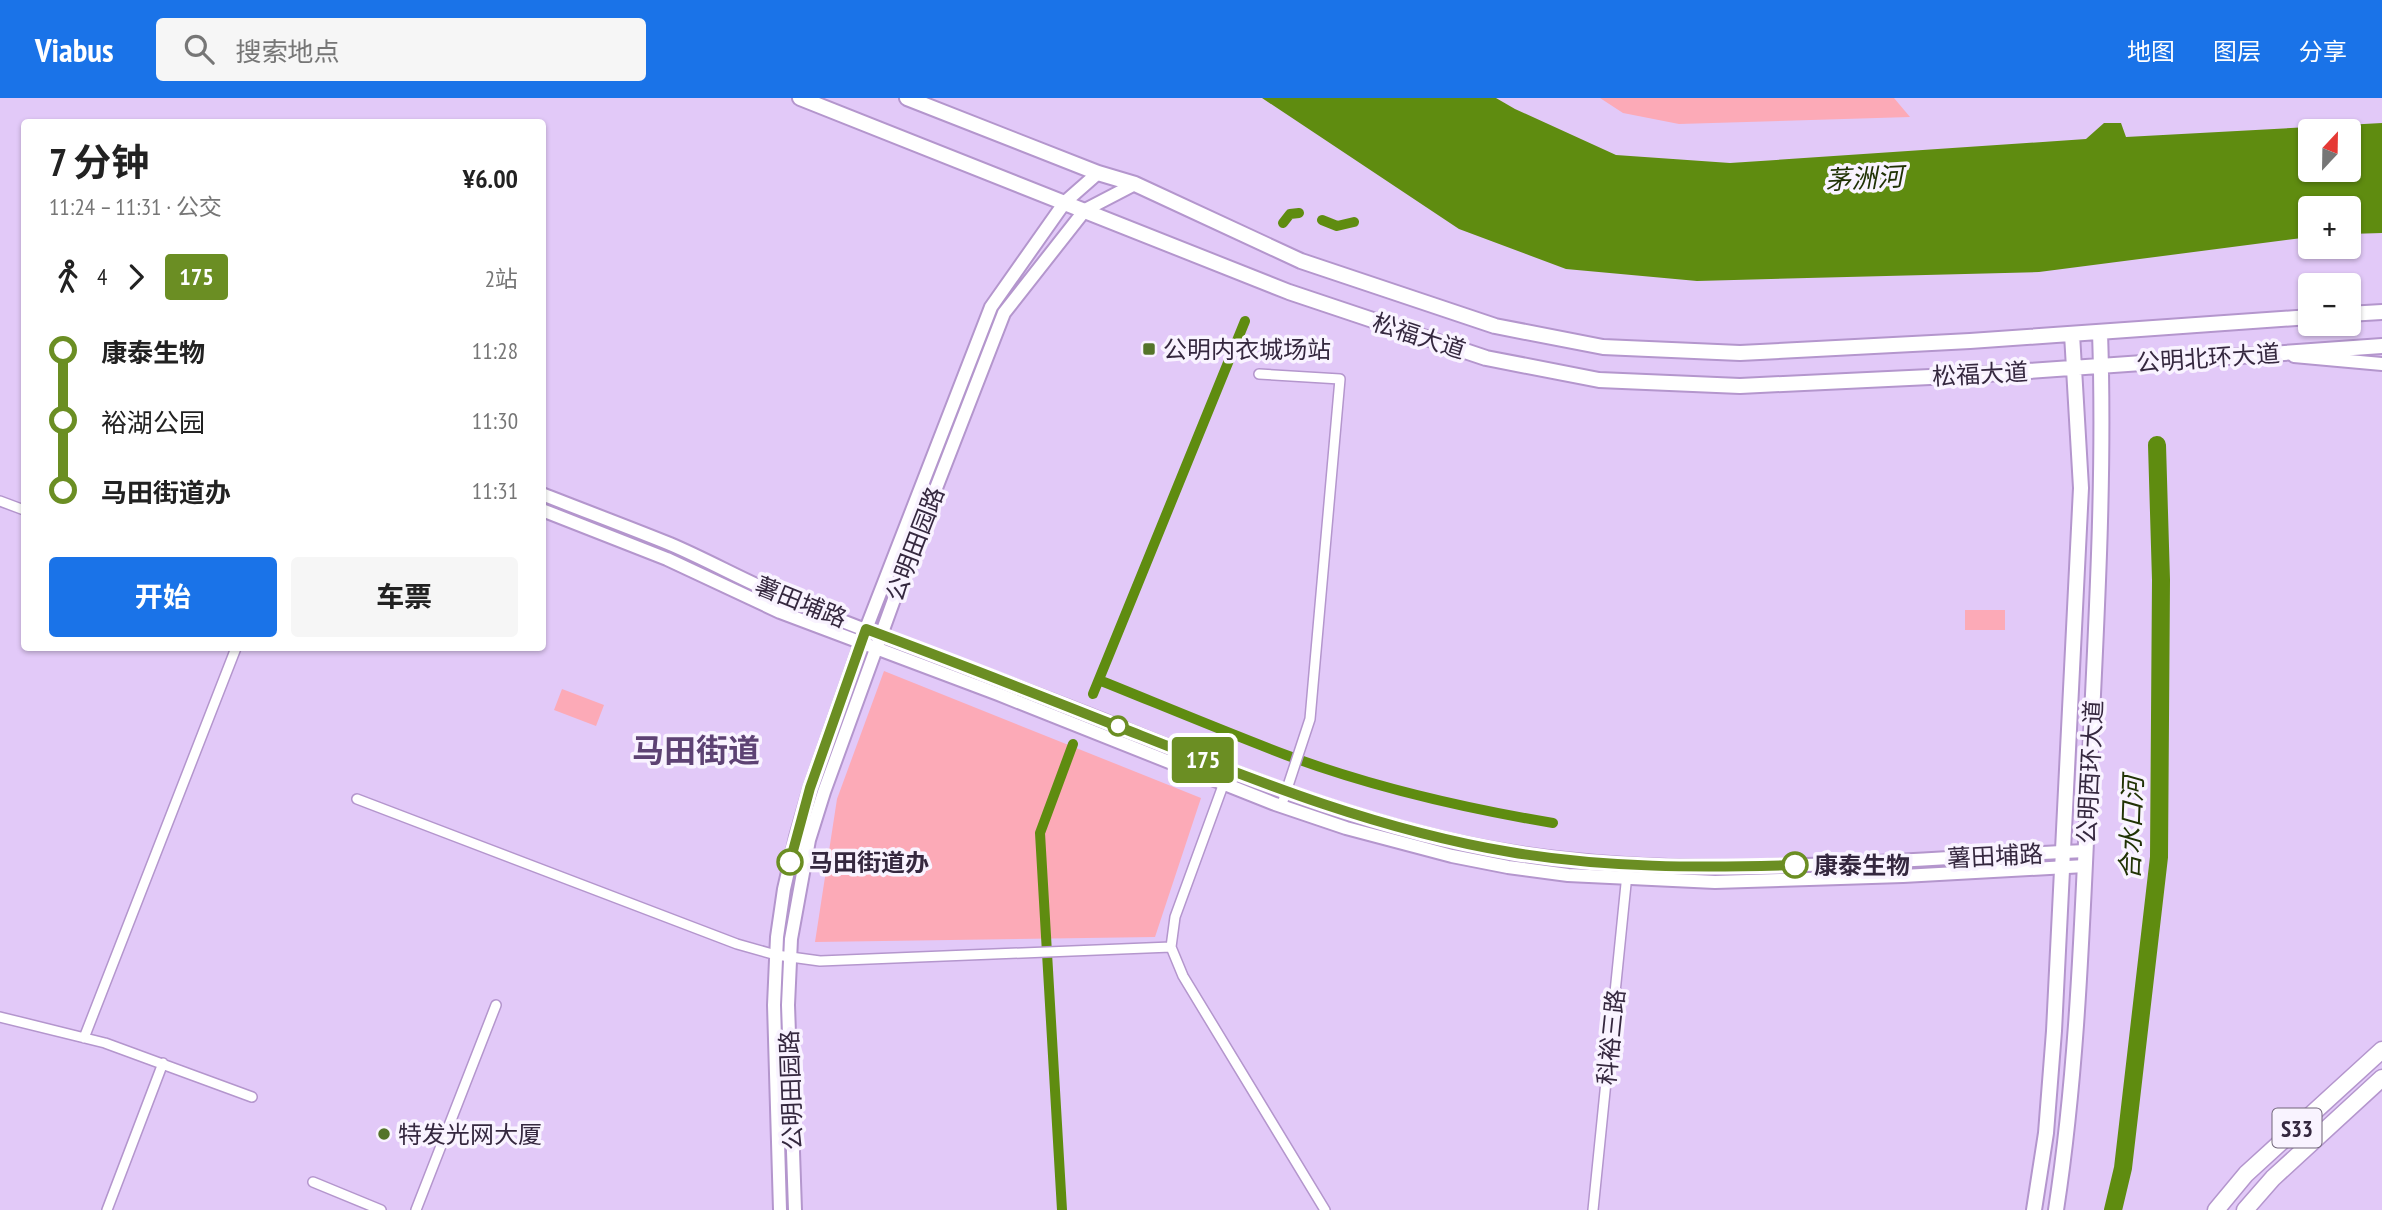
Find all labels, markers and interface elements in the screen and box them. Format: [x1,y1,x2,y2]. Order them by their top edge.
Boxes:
search box [156,18,646,81]
text: Viabus [35,28,114,71]
icon: search [180,30,218,68]
text: 搜索地点 [236,35,340,68]
text: 地图 [2127,36,2175,67]
text: 图层 [2213,36,2261,67]
text: 分享 [2299,36,2347,67]
north arrow [2298,119,2361,182]
map controls [2298,119,2361,336]
text: 7 分钟 [49,137,149,186]
water label: 茅洲河 [1824,159,1909,197]
text: ¥6.00 [463,162,518,195]
text: 11:24 – 11:31 · 公交 [49,192,222,221]
button: + [2298,196,2361,259]
icon: walk [49,258,87,296]
icon: forward [117,258,155,296]
text: 175 [179,261,214,292]
text: 4 [97,262,107,291]
text: 2站 [485,264,518,293]
button: − [2298,273,2361,336]
street label: 松福大道 [1369,306,1469,366]
place label: 公明内衣城场站 [1163,334,1331,365]
text: 康泰生物 [101,336,205,369]
text: 11:28 [472,336,518,365]
street label: 公明北环大道 [2135,338,2281,378]
marker: 公明内衣城场站 [1141,341,1157,357]
street label: 松福大道 [1931,356,2029,392]
text: 裕湖公园 [101,406,205,439]
text: 11:30 [472,406,518,435]
text: 马田街道办 [101,476,231,509]
text: 11:31 [472,476,518,505]
street label: 公明田园路 [879,482,951,606]
button: 开始 [49,557,277,637]
button: 车票 [291,557,518,637]
street label: 薯田埔路 [751,570,851,634]
street label: 公明西环大道 [2071,699,2109,845]
unlabelled marker [1108,716,1128,736]
district label: 马田街道 [632,729,760,771]
line badge: 175 [1163,737,1243,783]
text: 175 [1186,744,1220,775]
water label: 合水口河 [2113,770,2149,881]
street label: 薯田埔路 [1946,838,2044,874]
place label: 马田街道办 [809,847,929,878]
marker: 马田街道办 [777,849,803,875]
place label: 康泰生物 [1814,850,1910,881]
marker: 康泰生物 [1782,852,1808,878]
street label: 科裕三路 [1591,988,1631,1086]
street label: 公明田园路 [773,1029,809,1151]
road number: S33 [2272,1108,2322,1148]
place label: 特发光网大厦 [398,1119,542,1150]
marker: 特发光网大厦 [376,1126,392,1142]

